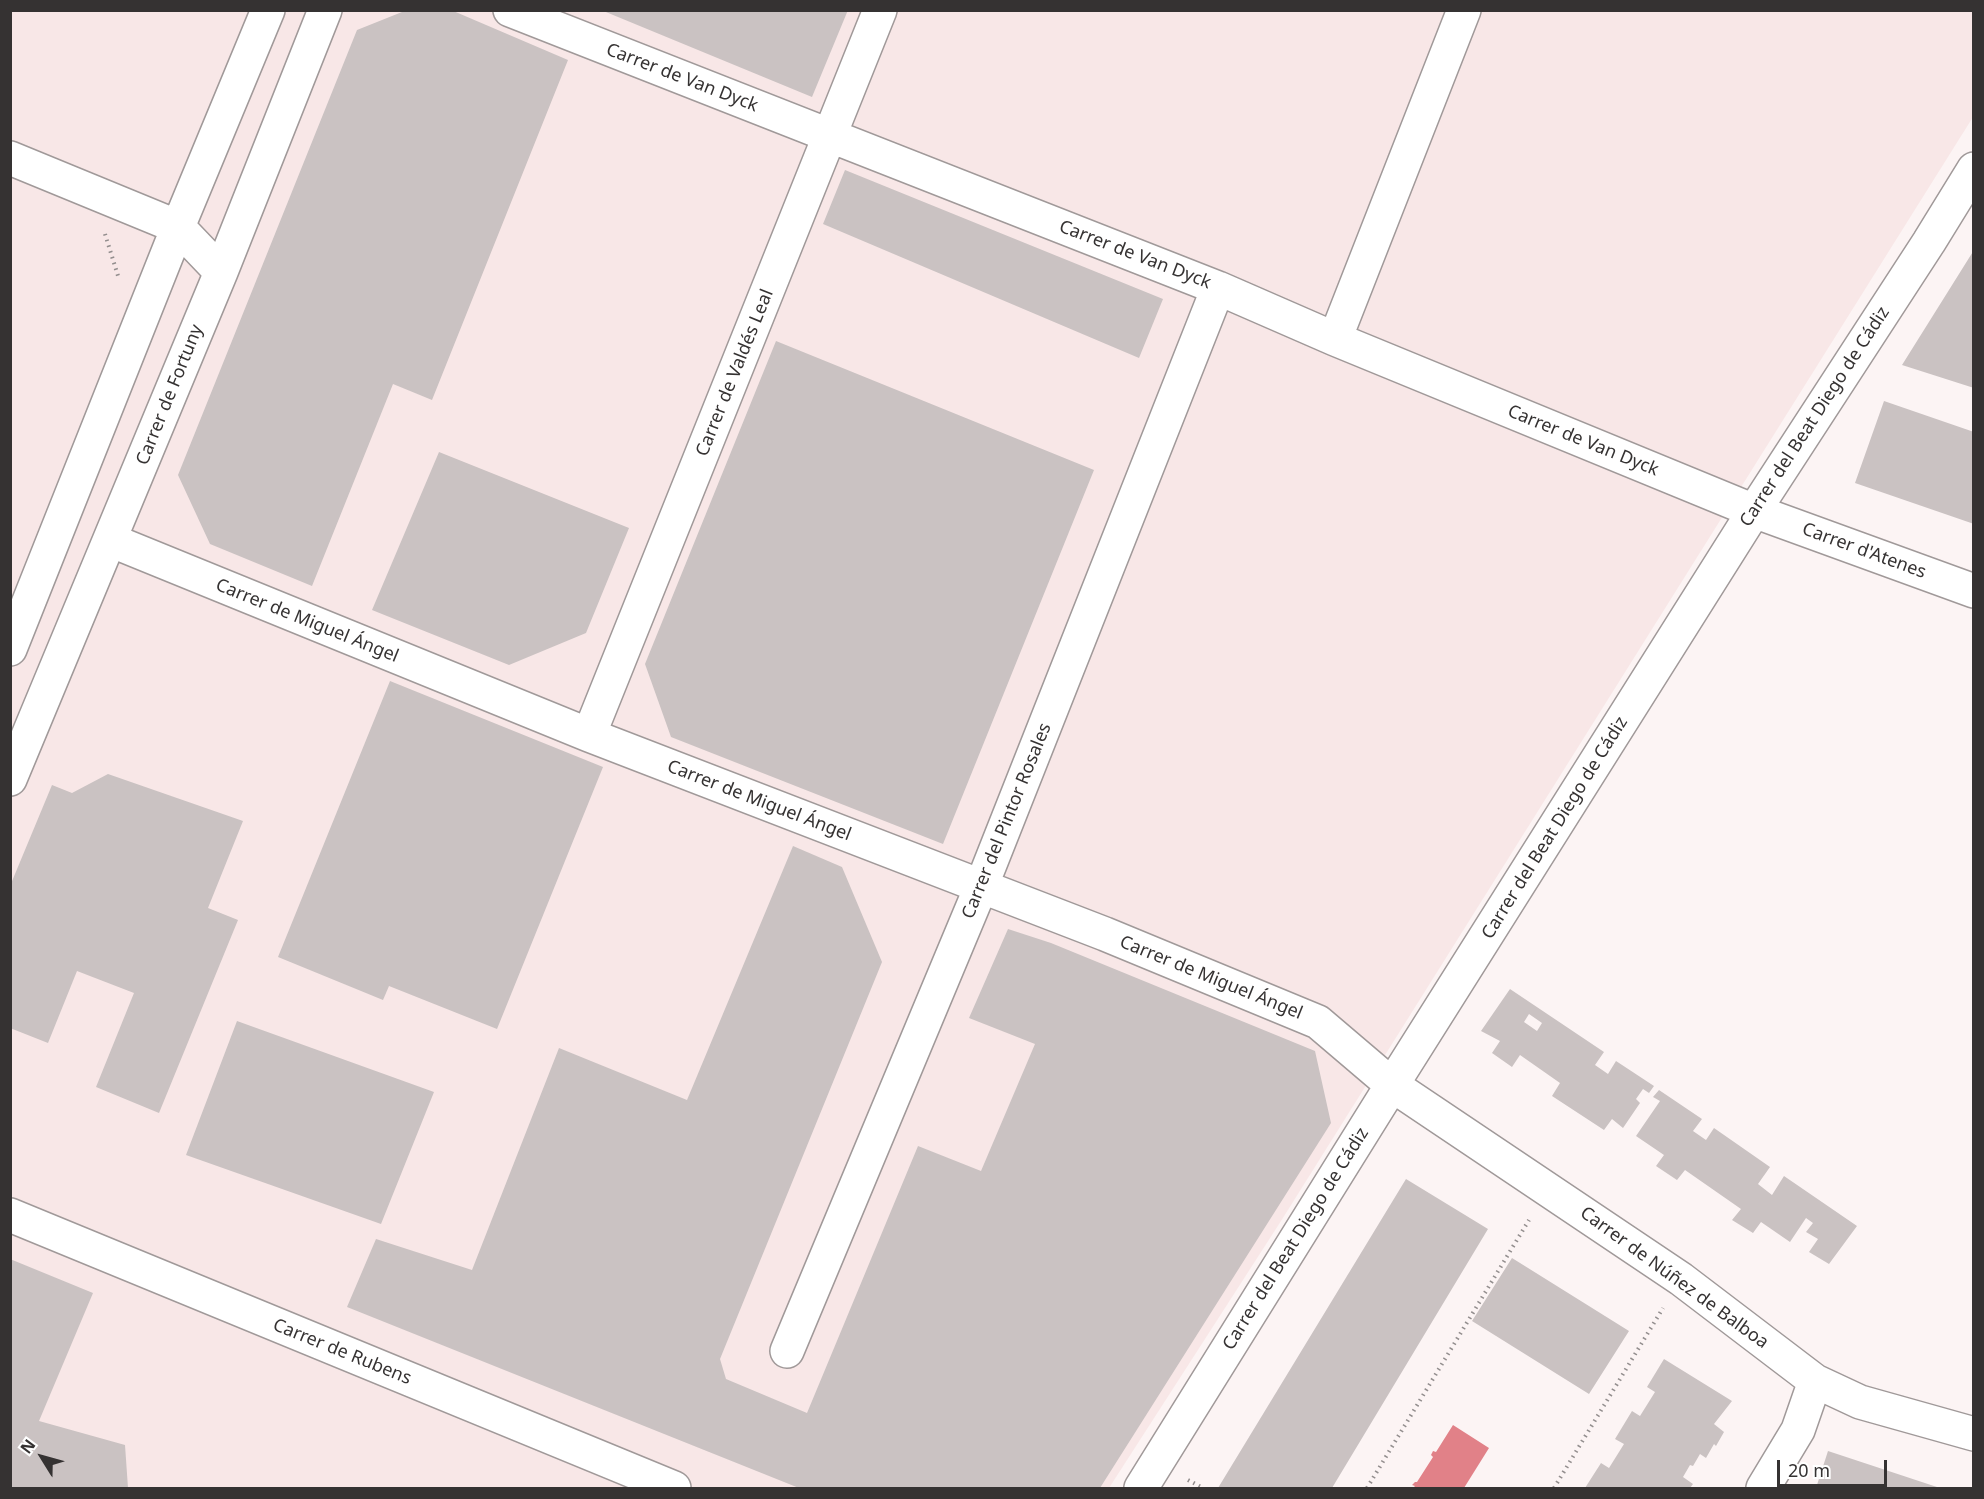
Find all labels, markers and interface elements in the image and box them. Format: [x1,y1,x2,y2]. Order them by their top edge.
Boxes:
street label: Carrer de Van Dyck [603,39,761,117]
street label: Carrer de Van Dyck [1056,216,1214,294]
street label: Carrer de Valdés Leal [692,286,778,460]
street label: Carrer del Beat Diego de Cádiz [1736,303,1894,531]
street label: Carrer de Fortuny [132,322,208,468]
street label: Carrer de Van Dyck [1504,401,1662,481]
street label: Carrer d'Atenes [1799,519,1929,583]
street label: Carrer de Miguel Ángel [212,574,402,668]
street label: Carrer del Beat Diego de Cádiz [1477,713,1633,943]
street label: Carrer del Pintor Rosales [958,720,1056,922]
street label: Carrer de Miguel Ángel [664,756,854,846]
street label: Carrer de Miguel Ángel [1116,931,1306,1025]
street label: Carrer del Beat Diego de Cádiz [1218,1124,1374,1354]
street label: Carrer de Núñez de Balboa [1576,1202,1772,1354]
street label: Carrer de Rubens [270,1314,414,1390]
north arrow [12,1427,72,1487]
text: N [15,1434,40,1458]
scale bar [1780,1448,1890,1486]
text: 20 m [1788,1458,1830,1482]

